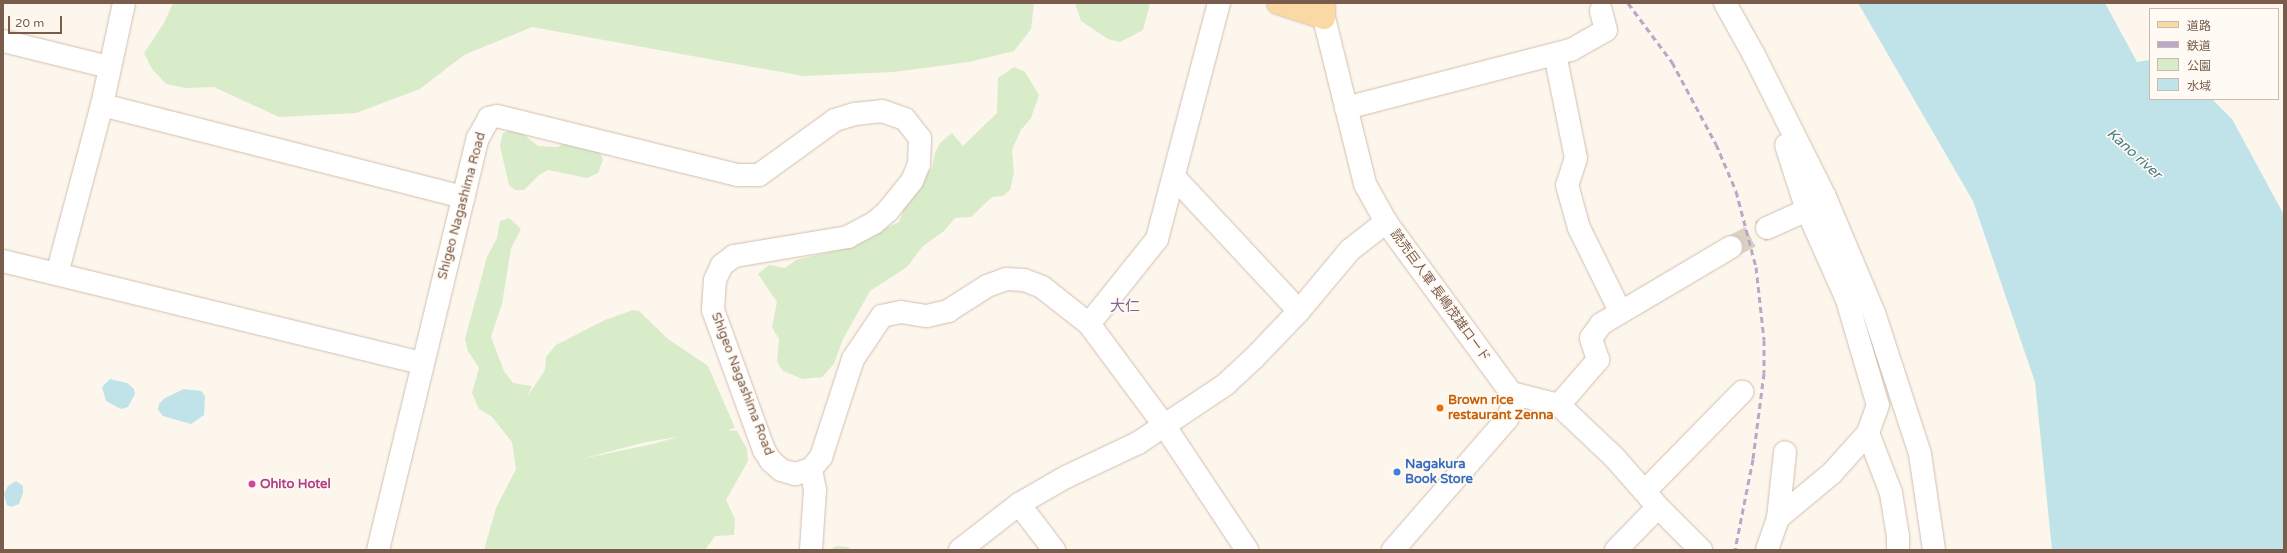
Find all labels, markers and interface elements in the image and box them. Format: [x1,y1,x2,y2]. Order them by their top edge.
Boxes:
scale bar [10,8,64,34]
legend [2149,8,2279,100]
text: 20 m [15,16,44,30]
text: 道路 [2187,19,2211,33]
text: 鉄道 [2187,39,2211,53]
text: 公園 [2187,59,2211,73]
text: 水域 [2187,79,2211,93]
water label: Kano river [2103,125,2165,183]
street label: Shigeo Nagashima Road [435,131,489,281]
street label: 読売巨人軍 長嶋茂雄ロード [1387,227,1493,365]
district label: 大仁 [1110,298,1140,316]
street label: Shigeo Nagashima Road [708,310,776,458]
place label: Brown rice restaurant Zenna [1448,393,1554,424]
marker: Brown rice restaurant Zenna [1435,403,1445,413]
place label: Nagakura Book Store [1405,457,1473,488]
marker: Nagakura Book Store [1392,467,1402,477]
place label: Ohito Hotel [260,476,331,492]
marker: Ohito Hotel [247,479,257,489]

